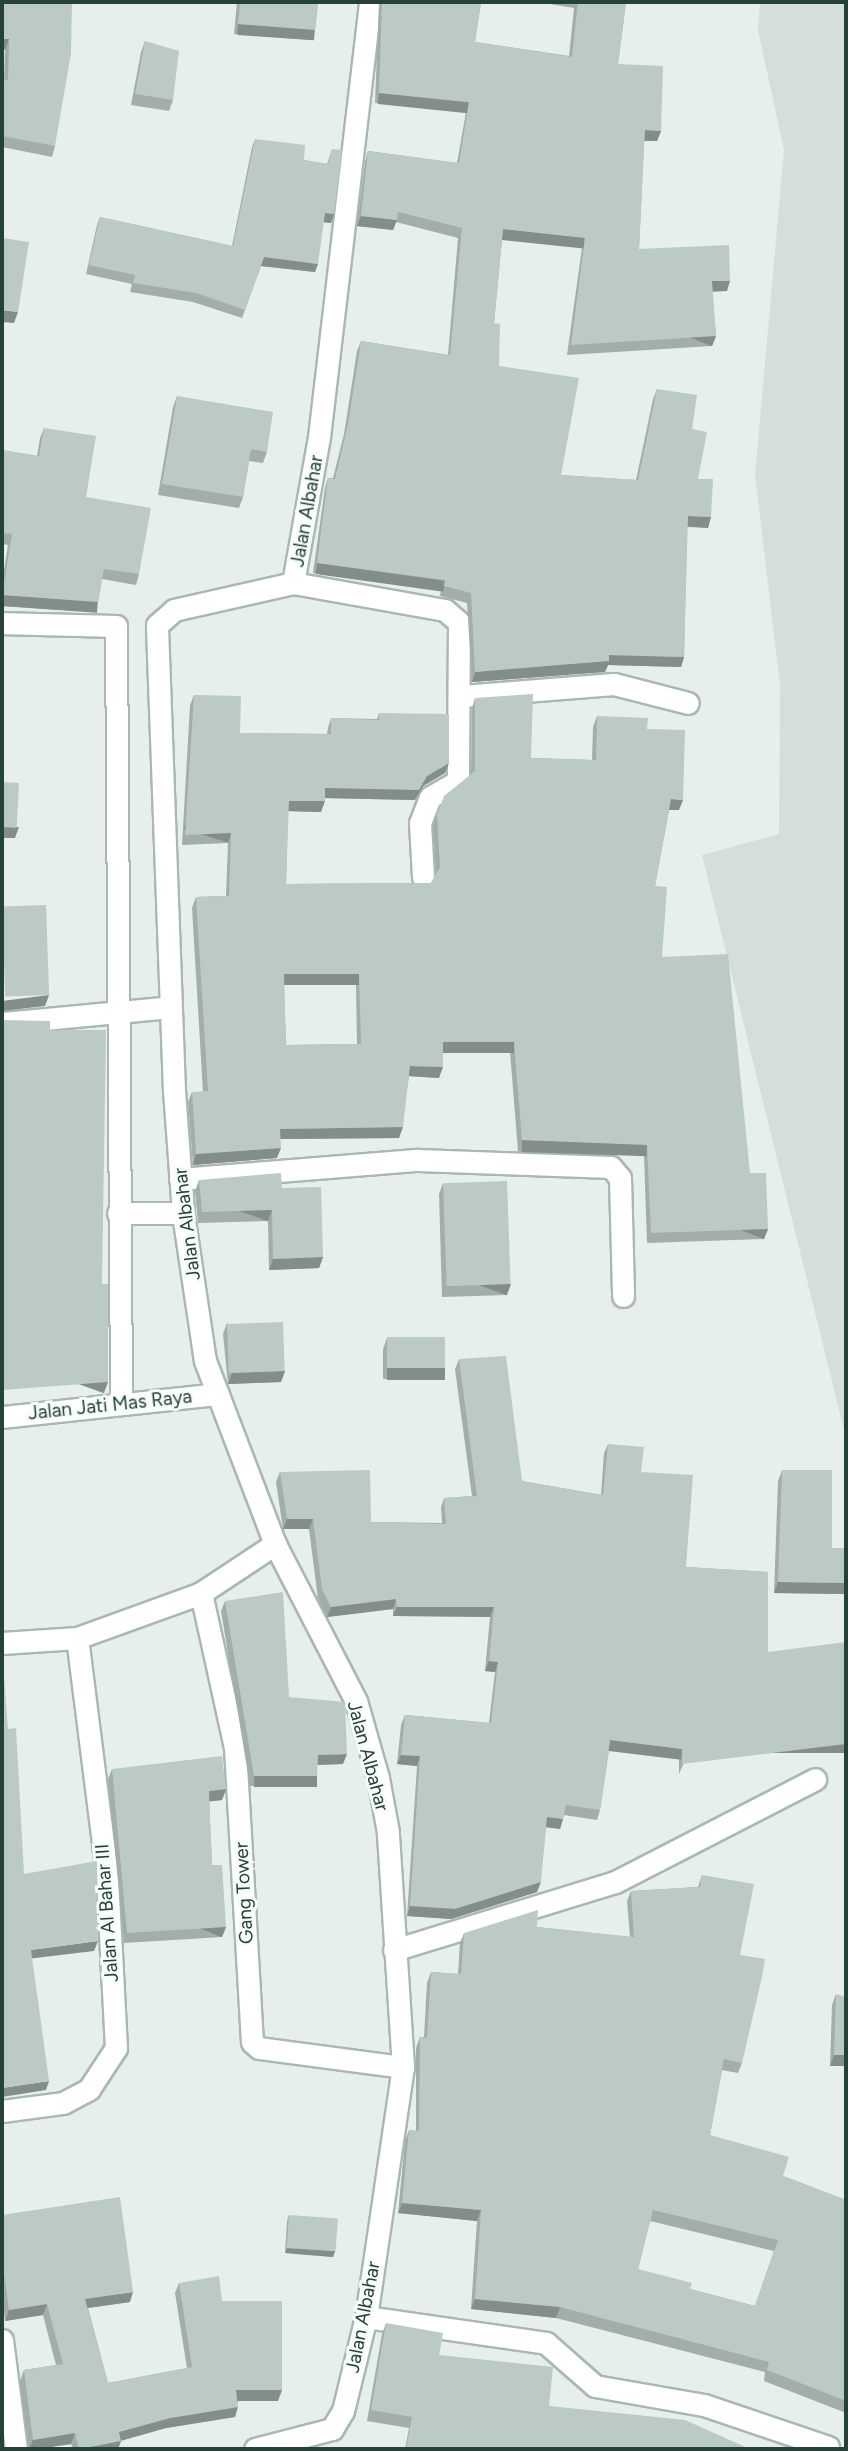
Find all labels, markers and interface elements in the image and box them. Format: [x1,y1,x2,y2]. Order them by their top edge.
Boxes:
street label: Jalan Albahar [286,453,328,569]
street label: Jalan Albahar [169,1166,205,1282]
street label: Jalan Jati Mas Raya [27,1385,193,1425]
street label: Jalan Albahar [342,1698,394,1814]
street label: Gang Tower [230,1841,258,1945]
street label: Jalan Al Bahar III [91,1843,123,1983]
street label: Jalan Albahar [341,2259,385,2375]

